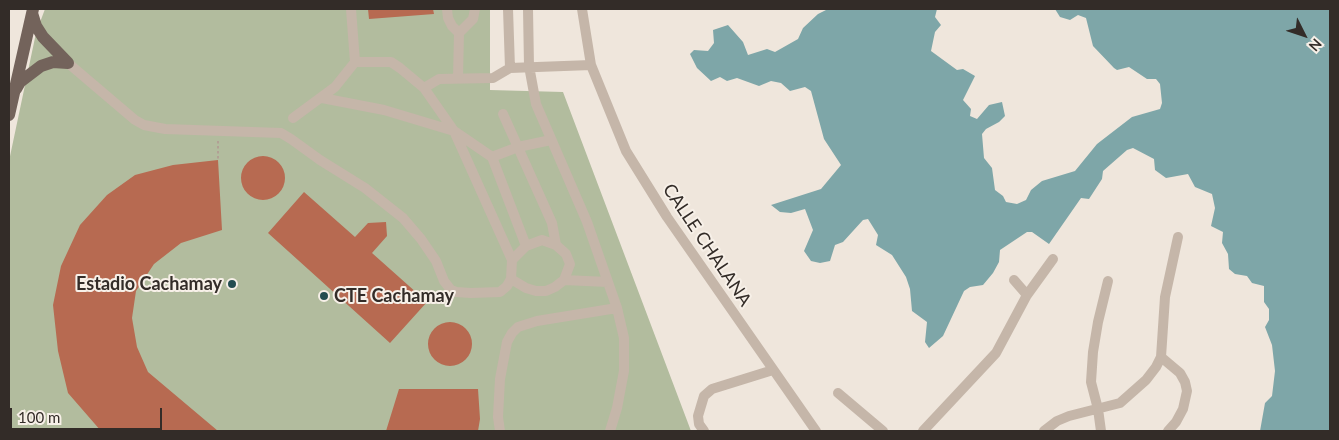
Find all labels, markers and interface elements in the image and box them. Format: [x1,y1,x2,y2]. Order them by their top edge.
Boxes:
north arrow [1279,10,1329,60]
text: N [1306,36,1326,55]
street label: CALLE CHALANA [658,180,756,310]
place label: Estadio Cachamay [76,273,222,295]
marker: Estadio Cachamay [226,278,238,290]
place label: CTE Cachamay [334,285,454,307]
marker: CTE Cachamay [318,290,330,302]
scale bar [12,398,165,430]
text: 100 m [18,408,60,426]

